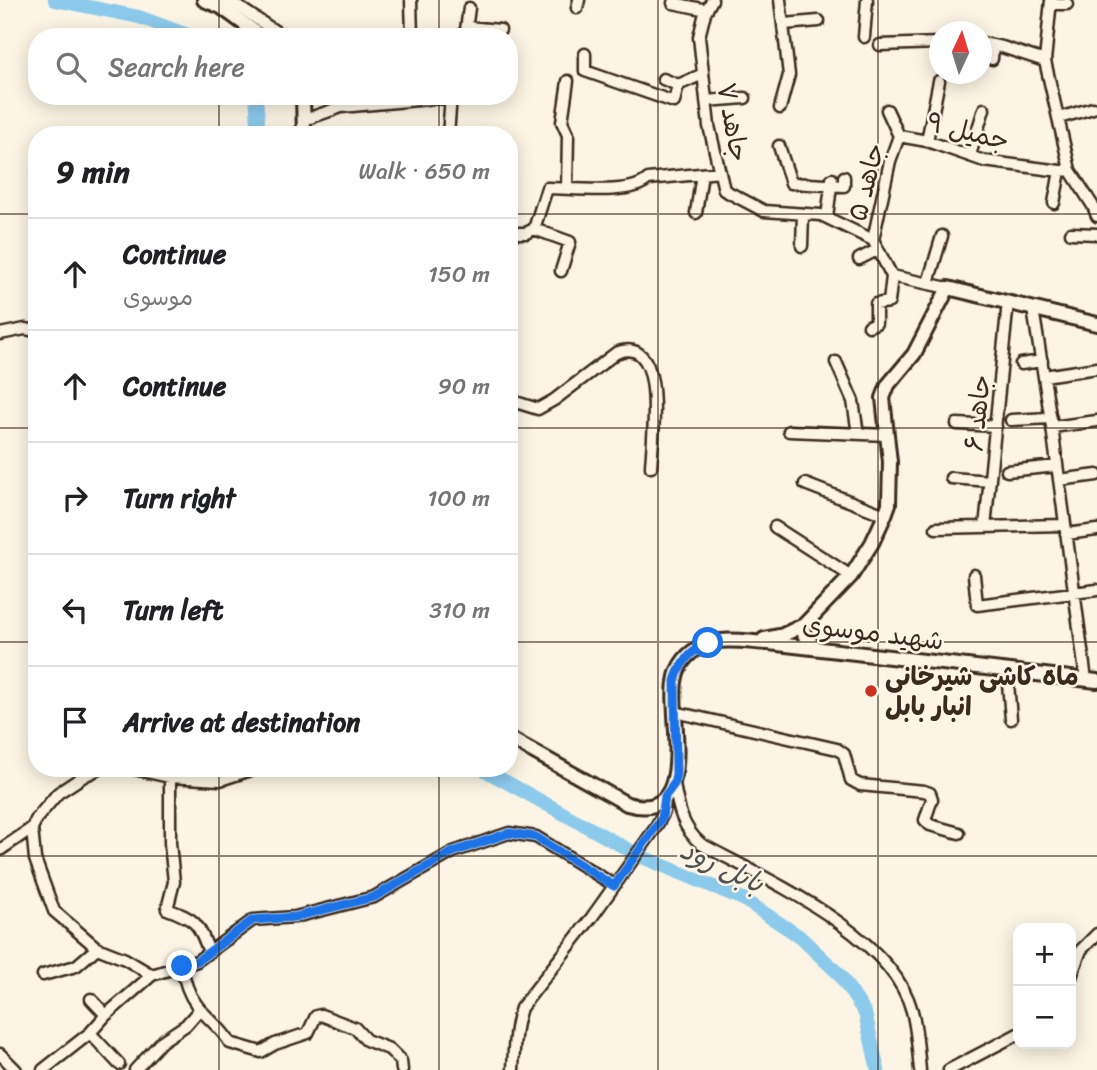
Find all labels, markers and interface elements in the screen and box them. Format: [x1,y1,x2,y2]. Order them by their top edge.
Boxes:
north arrow [929,21,992,84]
search box [28,28,518,105]
text: Search here [108,44,245,90]
icon: search [52,48,90,86]
street label: جاهد ۷ [703,79,763,165]
street label: جمیل ۹ [922,99,1014,163]
street label: جاهد ۵ [834,138,898,226]
text: 9 min [56,145,130,199]
text: Walk · 650 m [359,151,490,192]
text: Continue [123,231,226,277]
text: 150 m [428,254,490,295]
icon: ahead [56,255,94,293]
text: موسوی [123,277,193,318]
text: Continue [123,363,226,409]
text: 90 m [438,366,490,407]
icon: ahead [56,367,94,405]
street label: جاهد ۶ [950,372,1004,454]
text: Turn right [123,475,236,521]
text: 100 m [427,478,490,519]
icon: right [56,479,94,517]
text: Turn left [123,587,223,633]
text: 310 m [429,590,490,631]
icon: left [56,591,94,629]
street label: شهید موسوی [800,601,946,663]
route start [692,627,723,658]
place label: ماه کاشی شیرخانی انبار بابل [885,653,1079,729]
marker: ماه کاشی شیرخانی انبار بابل [863,683,879,699]
text: Arrive at destination [123,699,360,745]
icon: arrive [56,703,94,741]
water label: بابل رود [672,825,773,907]
map controls [1013,923,1076,1049]
button: + [1013,923,1076,986]
route end [166,950,197,981]
button: − [1013,986,1076,1049]

